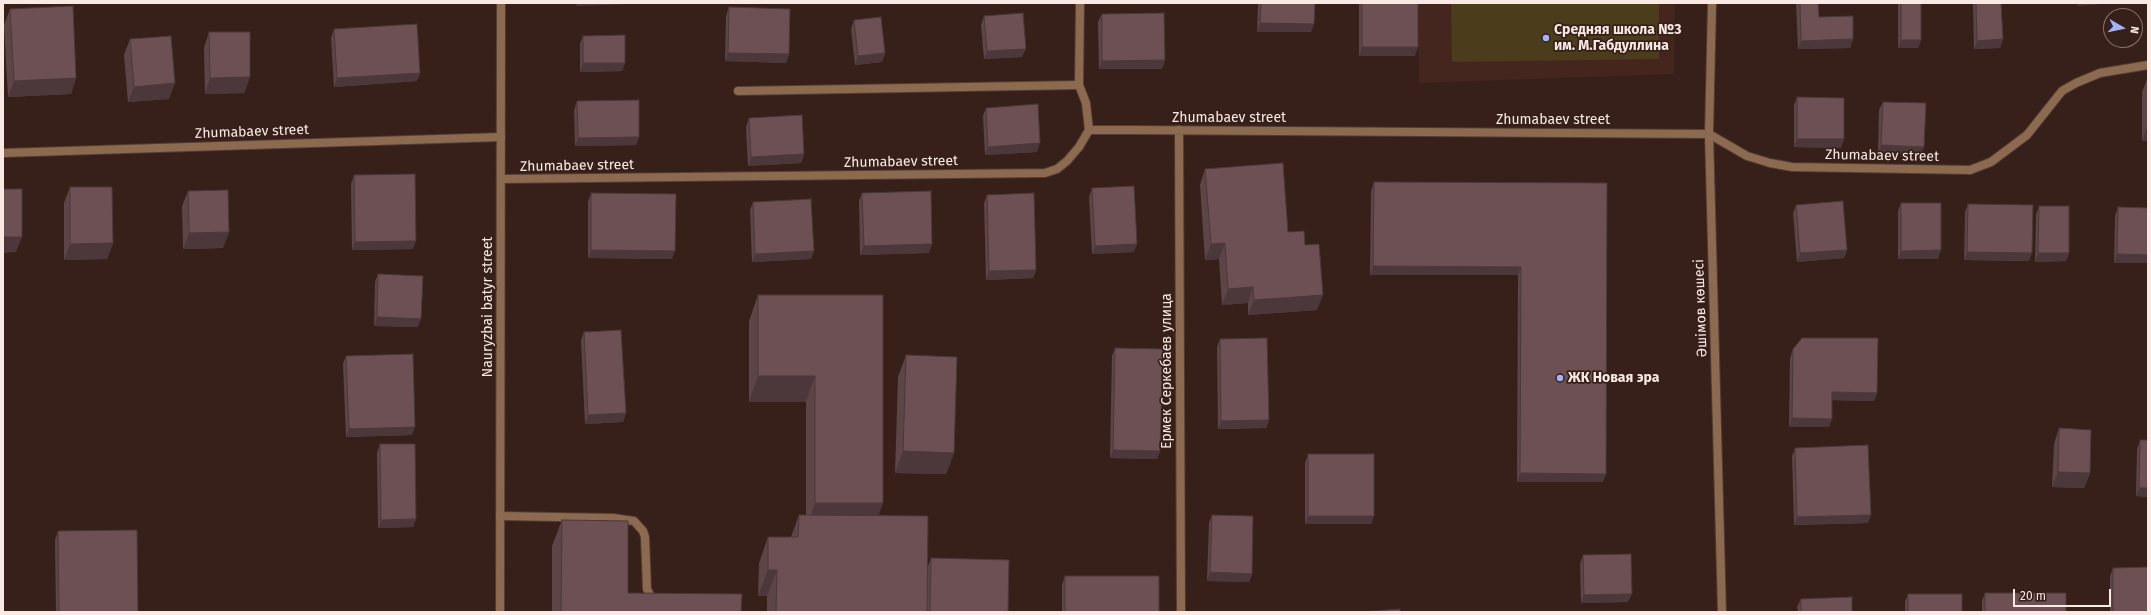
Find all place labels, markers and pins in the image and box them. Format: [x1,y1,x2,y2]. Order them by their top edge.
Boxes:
place label: Средняя школа №3 им. М.Габдуллина [1554,22,1681,54]
marker: Средняя школа №3 им. М.Габдуллина [1541,33,1551,43]
place label: ЖК Новая эра [1568,370,1659,386]
marker: ЖК Новая эра [1555,373,1565,383]

